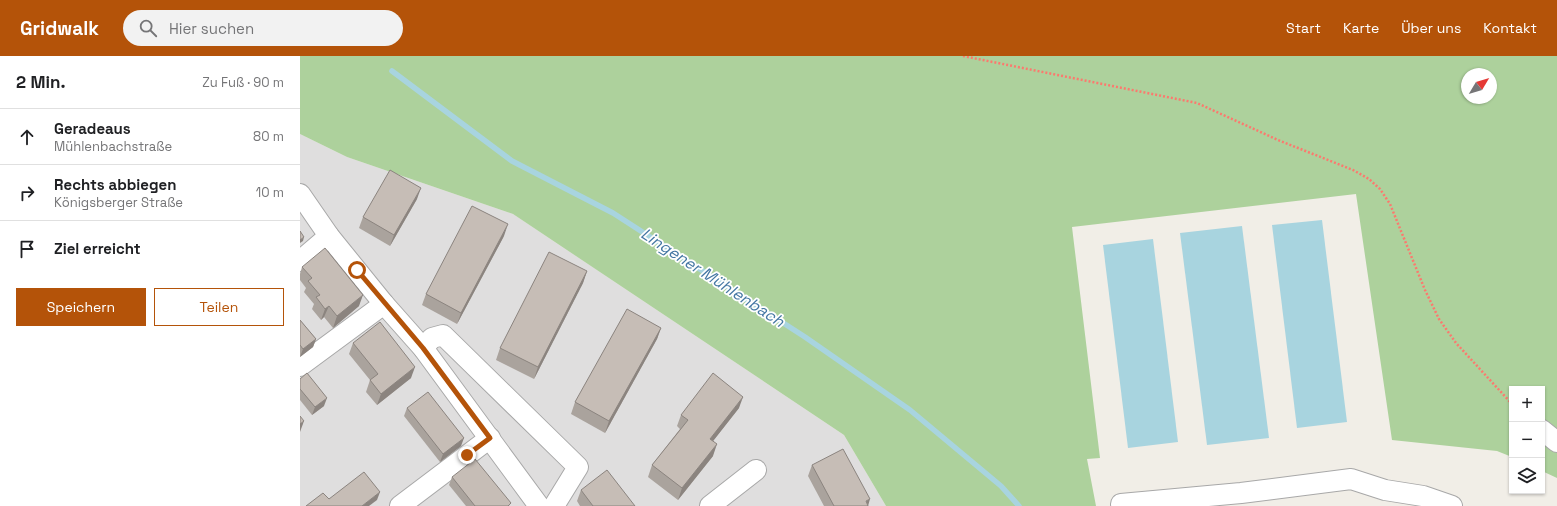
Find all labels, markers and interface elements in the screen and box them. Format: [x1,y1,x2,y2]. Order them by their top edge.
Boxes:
search box [123,10,403,46]
text: Gridwalk [20,16,99,41]
icon: search [137,17,159,39]
text: Hier suchen [169,19,254,38]
text: Start [1286,19,1321,37]
text: Karte [1343,19,1379,37]
text: Über uns [1401,19,1461,37]
text: Kontakt [1483,19,1537,37]
north arrow [1461,68,1497,104]
text: 2 Min. [16,71,65,93]
text: Zu Fuß · 90 m [202,74,284,91]
text: Geradeaus [54,119,131,138]
icon: ahead [16,126,38,148]
text: 80 m [253,128,284,145]
text: Mühlenbachstraße [54,138,172,155]
text: Rechts abbiegen [54,175,176,194]
icon: right [16,182,38,204]
text: 10 m [256,184,284,201]
text: Königsberger Straße [54,194,183,211]
water label: Lingener Mühlenbach [637,223,789,332]
icon: arrive [16,238,38,260]
text: Ziel erreicht [54,239,141,258]
route start [348,261,366,279]
button: Speichern [16,288,146,326]
button: Teilen [154,288,284,326]
map controls [1509,386,1545,494]
button: + [1509,386,1545,422]
button: − [1509,422,1545,458]
route end [458,446,476,464]
button: layers [1509,458,1545,494]

